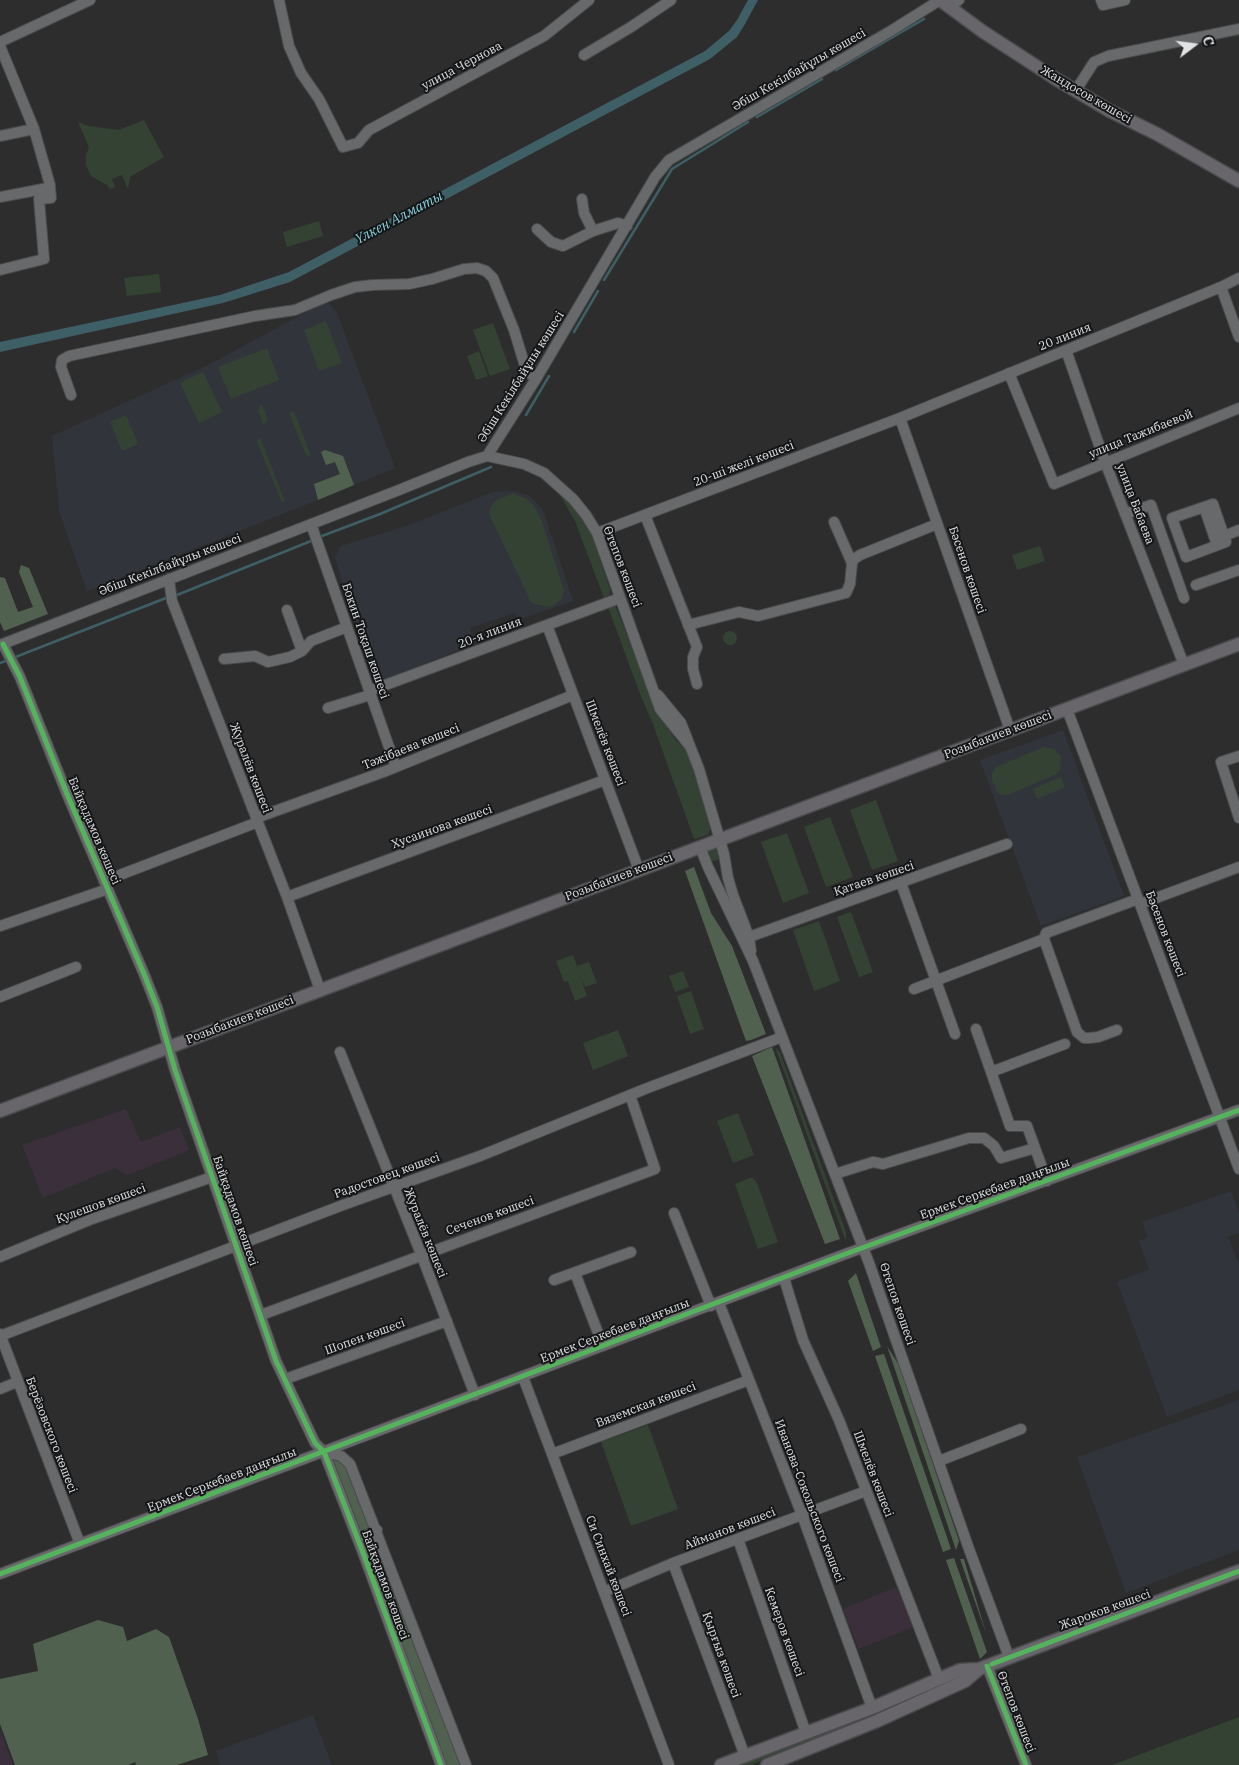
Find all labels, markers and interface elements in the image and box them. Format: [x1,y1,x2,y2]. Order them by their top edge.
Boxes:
north arrow [1169,20,1219,70]
street label: Әбіш Кекілбайұлы көшесі [730,26,868,114]
text: С [1199,34,1218,48]
street label: улица Чернова [419,39,505,93]
street label: Жандосов көшесі [1038,63,1134,127]
water label: Үлкен Алматы [352,188,446,248]
street label: Әбіш Кекілбайұлы көшесі [475,309,567,445]
street label: 20 линия [1037,320,1093,354]
street label: улица Тажибаевой [1087,407,1195,461]
street label: 20-ші желі көшесі [692,438,796,490]
street label: улица Бабаева [1113,462,1157,546]
street label: Өтепов көшесі [600,524,644,610]
street label: Бәсенов көшесі [945,525,989,615]
street label: Әбіш Кекілбайұлы көшесі [97,531,243,599]
street label: Бокин Тоқаш көшесі [338,581,392,701]
street label: 20-я линия [456,614,524,652]
street label: Шмелёв көшесі [582,698,628,788]
street label: Розыбакиев көшесі [942,708,1054,762]
street label: Журалёв көшесі [226,721,274,815]
street label: Тәжібаева көшесі [360,721,462,773]
street label: Байқадамов көшесі [65,775,123,887]
street label: Хусаинова көшесі [390,802,494,852]
street label: Розыбакиев көшесі [563,850,675,904]
street label: Қатаев көшесі [832,859,916,899]
street label: Бәсенов көшесі [1142,889,1188,979]
street label: Розыбакиев көшесі [184,993,296,1047]
street label: Радостовец көшесі [332,1150,442,1202]
street label: Байқадамов көшесі [209,1154,261,1268]
street label: Ермек Серкебаев даңғылы [918,1155,1072,1223]
street label: Кулешов көшесі [54,1181,148,1227]
street label: Журалёв көшесі [400,1186,450,1280]
street label: Сеченов көшесі [444,1193,536,1239]
street label: Өтепов көшесі [876,1261,918,1347]
street label: Ермек Серкебаев даңғылы [538,1296,692,1366]
street label: Шопен көшесі [323,1316,407,1358]
street label: Берёзовского көшесі [22,1375,80,1495]
street label: Вяземская көшесі [594,1379,698,1431]
street label: Иванова-Сокольского көшесі [771,1418,847,1584]
street label: Шмелёв көшесі [850,1429,896,1519]
street label: Ермек Серкебаев даңғылы [145,1445,299,1515]
street label: Айманов көшесі [682,1505,778,1553]
street label: Си Синхай көшесі [582,1514,634,1618]
street label: Байқадамов көшесі [359,1528,411,1642]
street label: Кемеров көшесі [761,1585,807,1679]
street label: Жароков көшесі [1057,1587,1153,1633]
street label: Қырғыз көшесі [699,1610,743,1700]
street label: Өтепов көшесі [994,1669,1038,1755]

